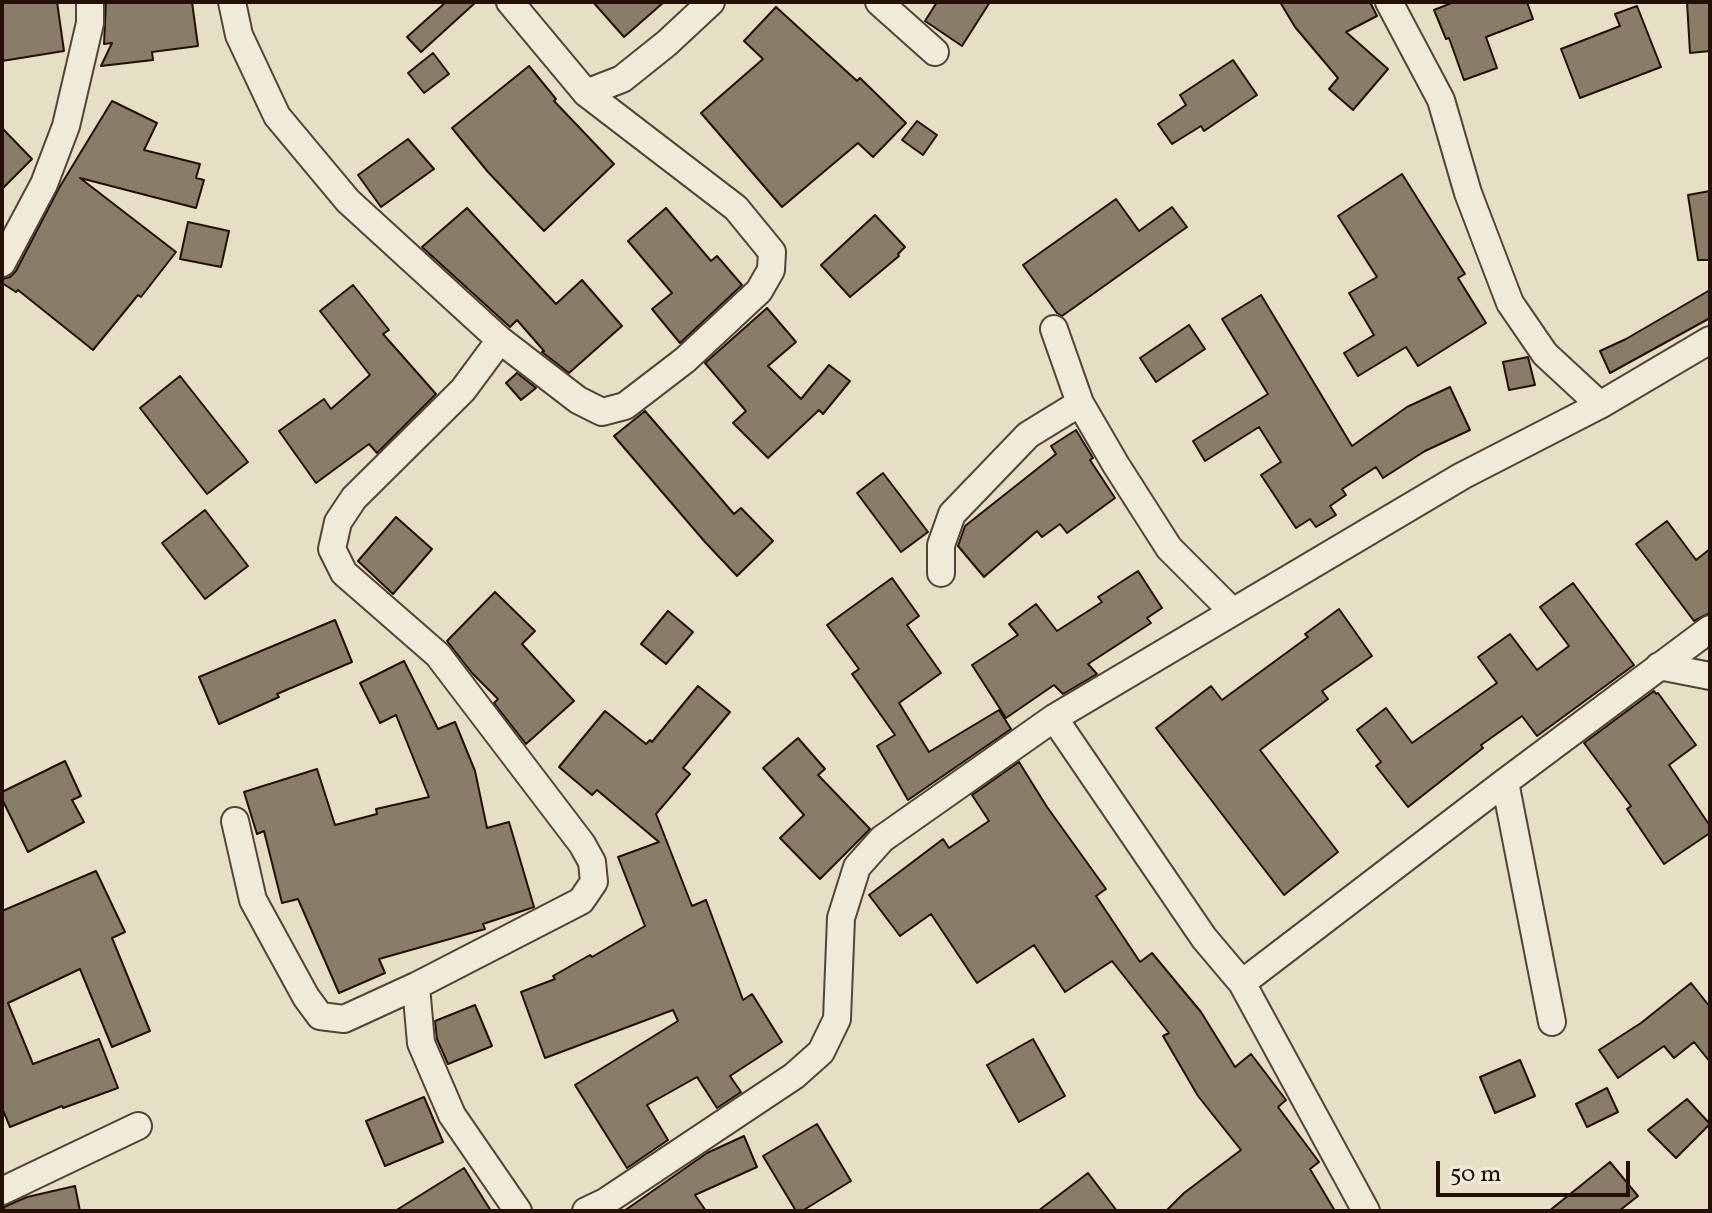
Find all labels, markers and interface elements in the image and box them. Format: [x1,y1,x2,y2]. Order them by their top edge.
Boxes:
scale bar [1440,1145,1634,1195]
text: 50 m [1450,1158,1502,1192]

